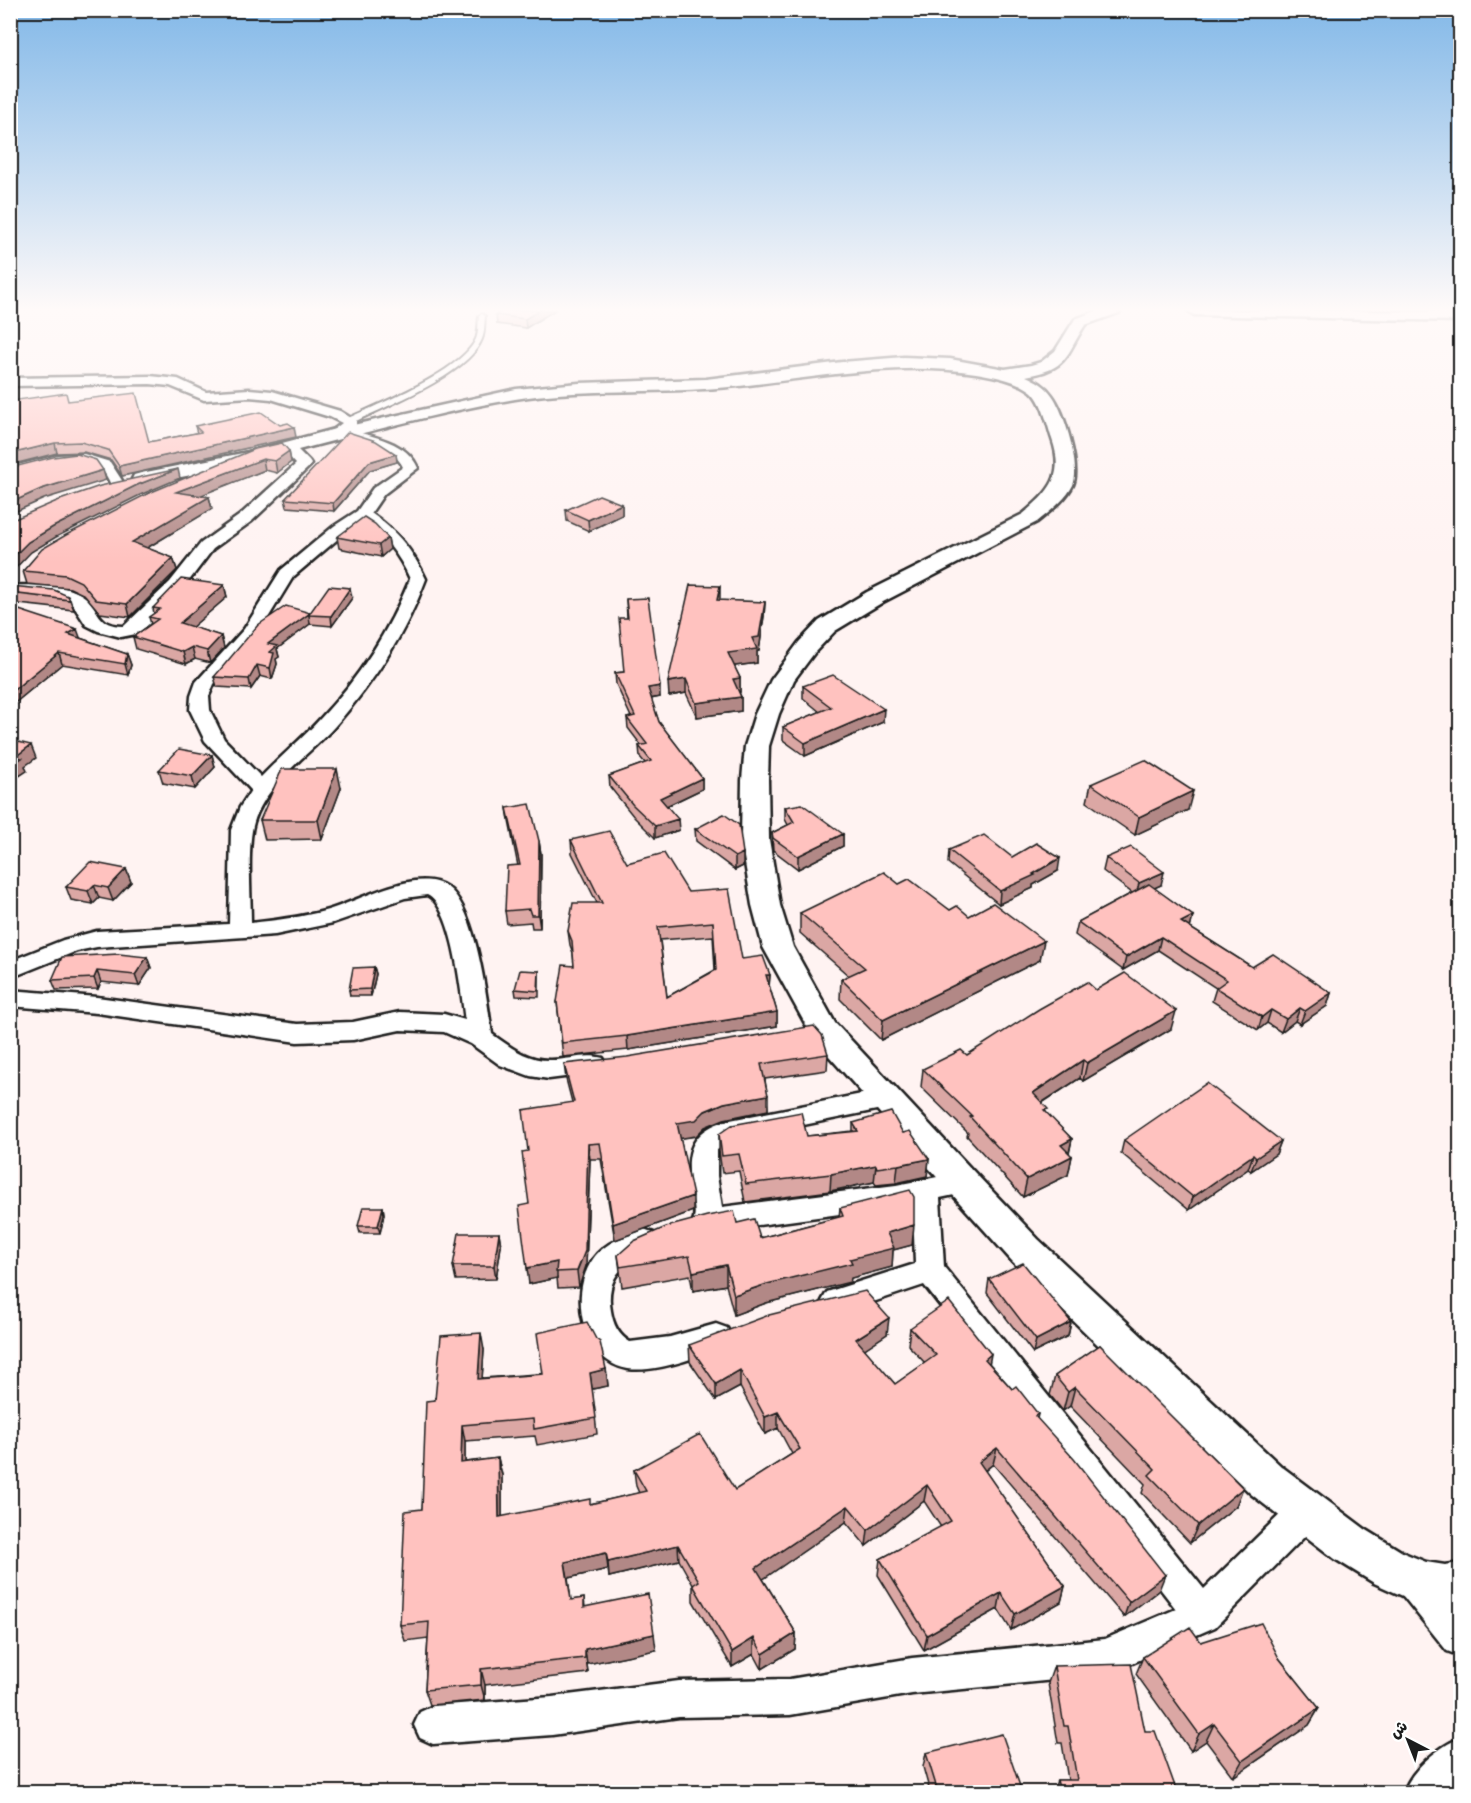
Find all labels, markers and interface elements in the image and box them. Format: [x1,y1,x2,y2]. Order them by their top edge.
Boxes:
north arrow [1378,1710,1438,1770]
text: ش [1386,1717,1411,1742]

